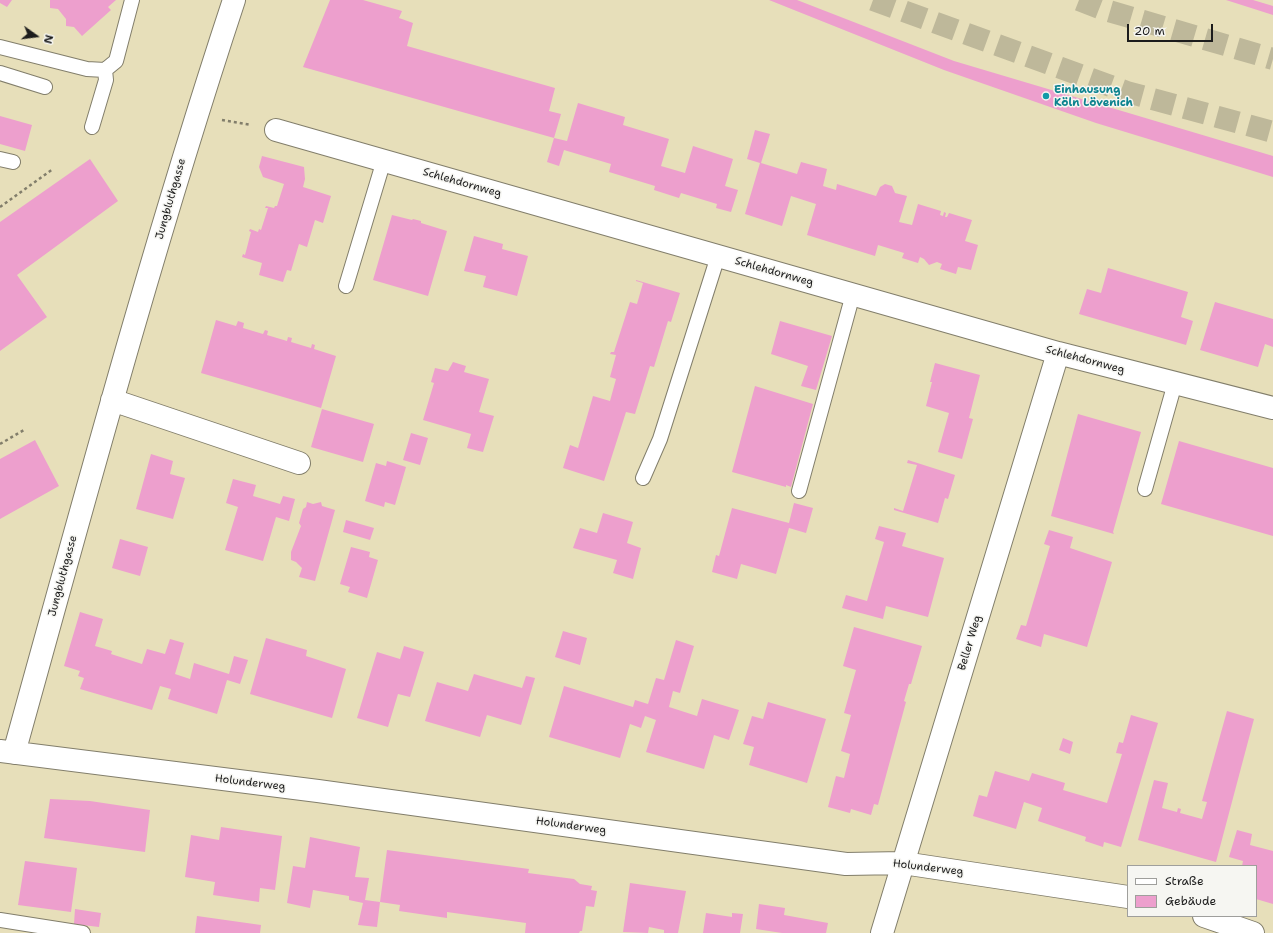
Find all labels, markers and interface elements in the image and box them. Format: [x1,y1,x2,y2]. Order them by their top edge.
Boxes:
north arrow [16,16,56,56]
scale bar [1129,16,1215,42]
text: 20 m [1134,23,1165,39]
text: N [40,33,56,45]
place label: Einhausung Köln Lövenich [1054,83,1133,109]
marker: Einhausung Köln Lövenich [1041,91,1051,101]
street label: Jungbluthgasse [153,157,189,241]
street label: Schlehdornweg [421,165,503,201]
street label: Schlehdornweg [733,254,815,290]
street label: Schlehdornweg [1044,343,1126,377]
street label: Jungbluthgasse [46,534,80,618]
street label: Beller Weg [955,614,985,672]
street label: Holunderweg [214,772,286,794]
street label: Holunderweg [535,815,607,837]
street label: Holunderweg [892,857,964,879]
legend [1127,865,1257,917]
text: Straße [1165,873,1204,889]
text: Gebäude [1165,893,1216,909]

